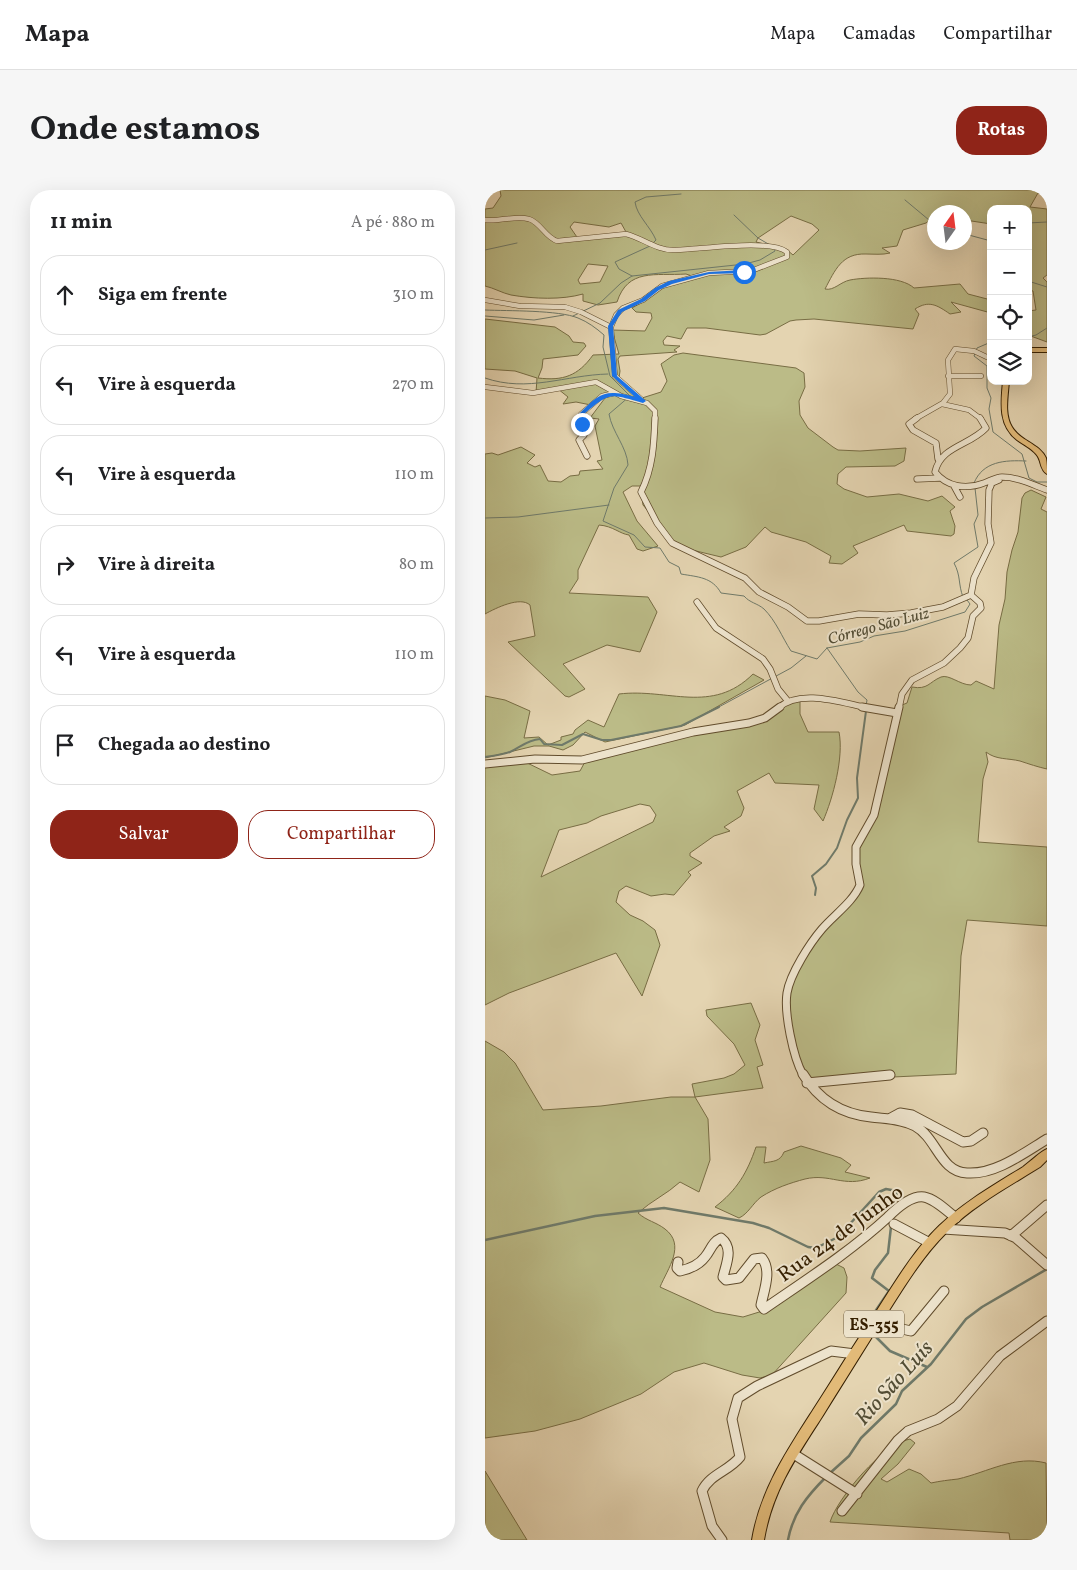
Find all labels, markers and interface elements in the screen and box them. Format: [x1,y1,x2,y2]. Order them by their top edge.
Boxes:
text: Mapa [25,18,90,52]
text: Mapa [770,22,815,47]
text: Camadas [843,22,916,47]
text: Compartilhar [944,22,1052,47]
text: Onde estamos [30,106,260,154]
button: Rotas [956,106,1047,155]
north arrow [927,205,972,250]
map controls [987,205,1032,385]
button: + [987,205,1032,250]
text: 11 min [50,208,113,237]
text: A pé · 880 m [351,212,435,234]
button: − [987,250,1032,295]
route start [733,261,756,284]
icon: ahead [51,281,79,309]
text: Siga em frente [98,282,227,308]
text: 310 m [393,284,434,306]
button: locate [987,295,1032,340]
button: layers [987,340,1032,385]
icon: left [51,371,79,399]
text: Vire à esquerda [98,372,236,398]
text: 270 m [392,374,434,396]
route end [571,413,594,436]
icon: left [51,461,79,489]
text: Vire à esquerda [98,462,236,488]
text: 110 m [395,464,434,486]
icon: right [51,551,79,579]
text: Vire à direita [98,552,215,578]
text: 80 m [399,554,434,576]
water label: Córrego São Luiz [825,603,932,651]
icon: left [51,641,79,669]
text: Vire à esquerda [98,642,236,668]
text: 110 m [395,644,434,666]
icon: arrive [51,731,79,759]
text: Chegada ao destino [98,732,270,758]
button: Salvar [50,810,238,859]
button: Compartilhar [248,810,435,859]
street label: Rua 24 de Junho [772,1179,910,1290]
road number: ES-355 [844,1310,904,1338]
water label: Rio São Luís [848,1334,941,1433]

